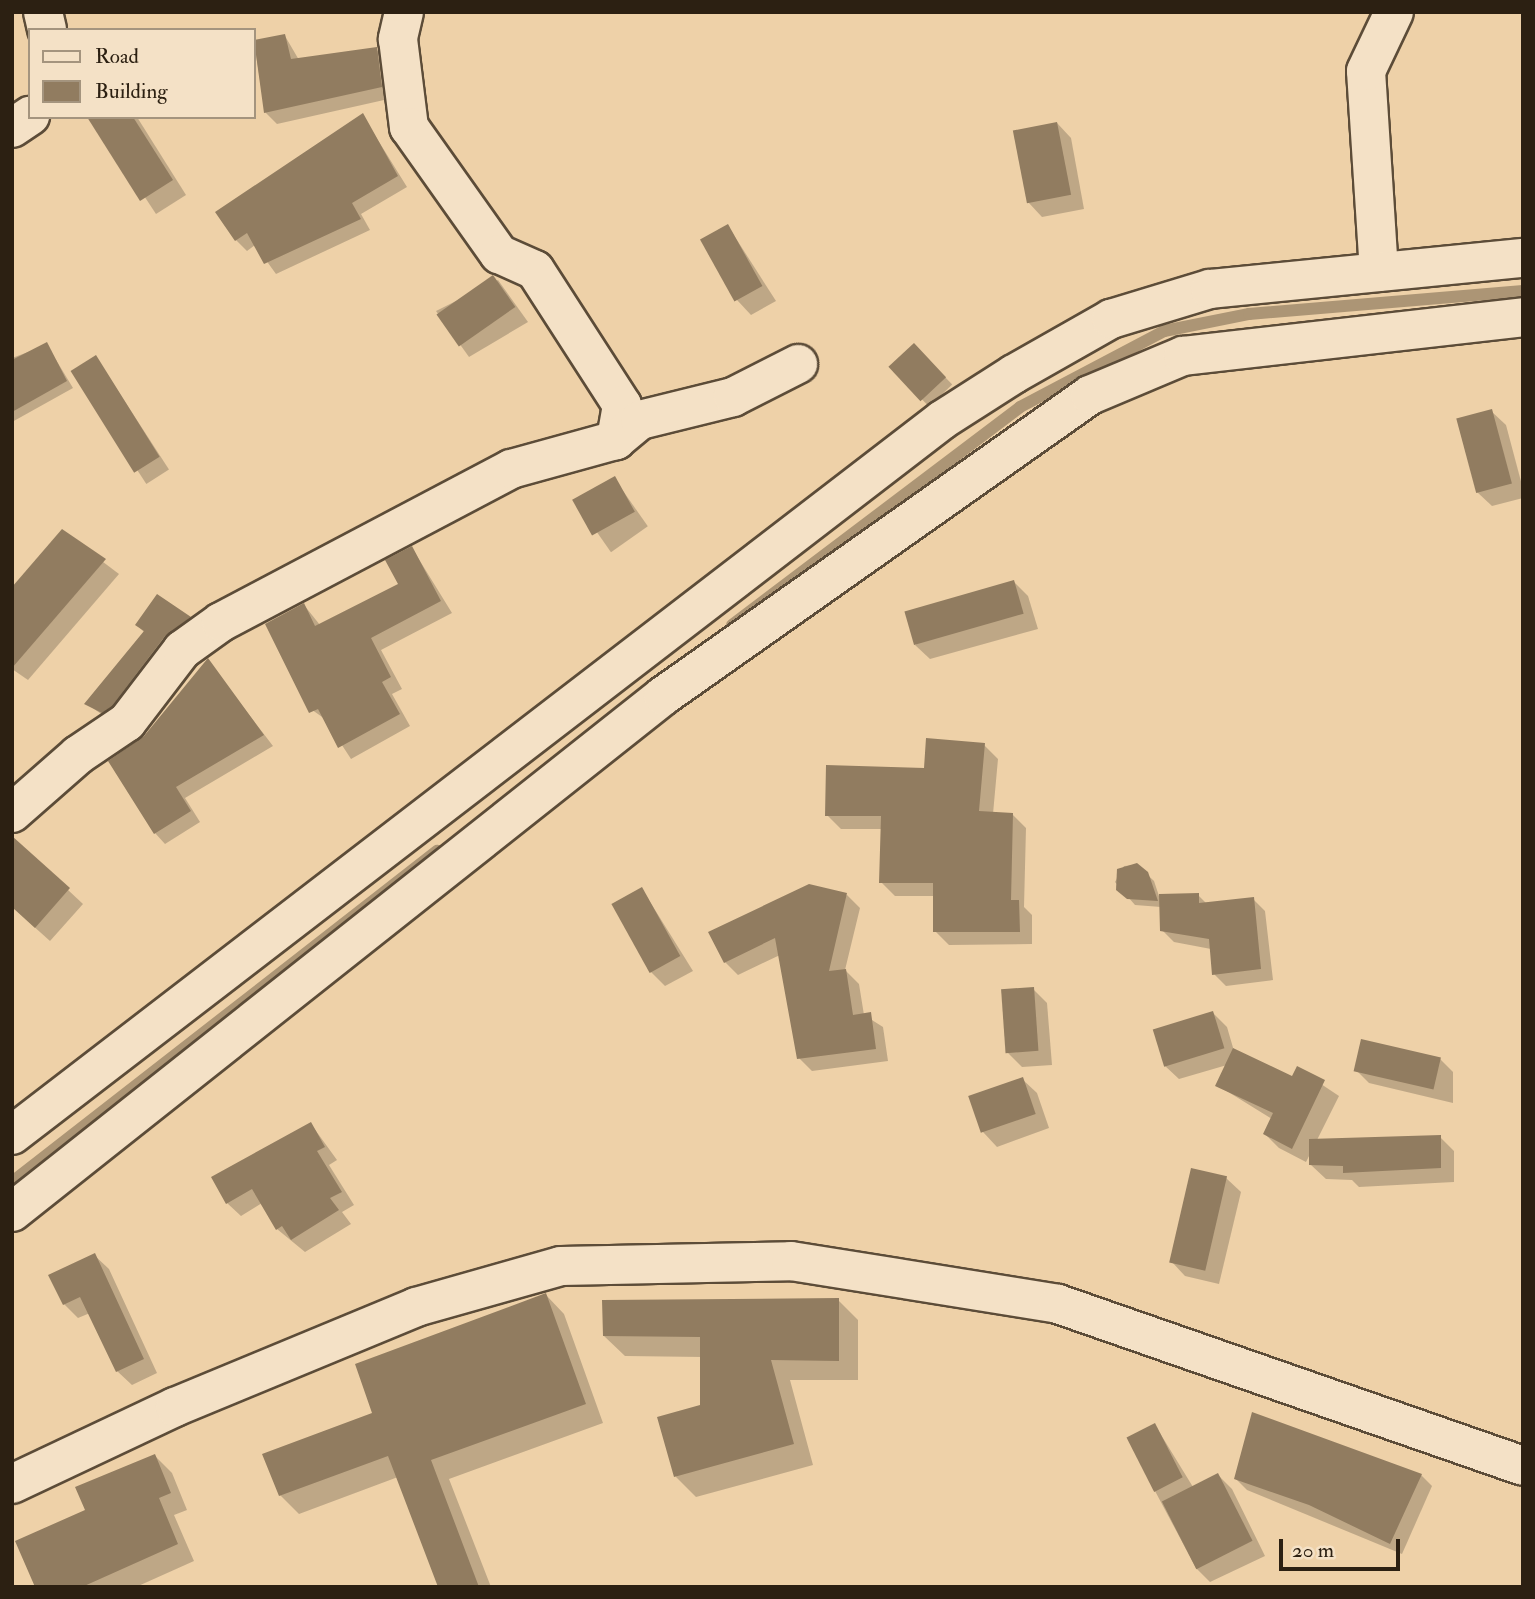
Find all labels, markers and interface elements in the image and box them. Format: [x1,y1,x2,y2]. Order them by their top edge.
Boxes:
legend [28,28,256,119]
text: Road [95,43,139,70]
text: Building [95,78,168,105]
scale bar [1283,1526,1404,1570]
text: 20 m [1292,1537,1334,1564]

